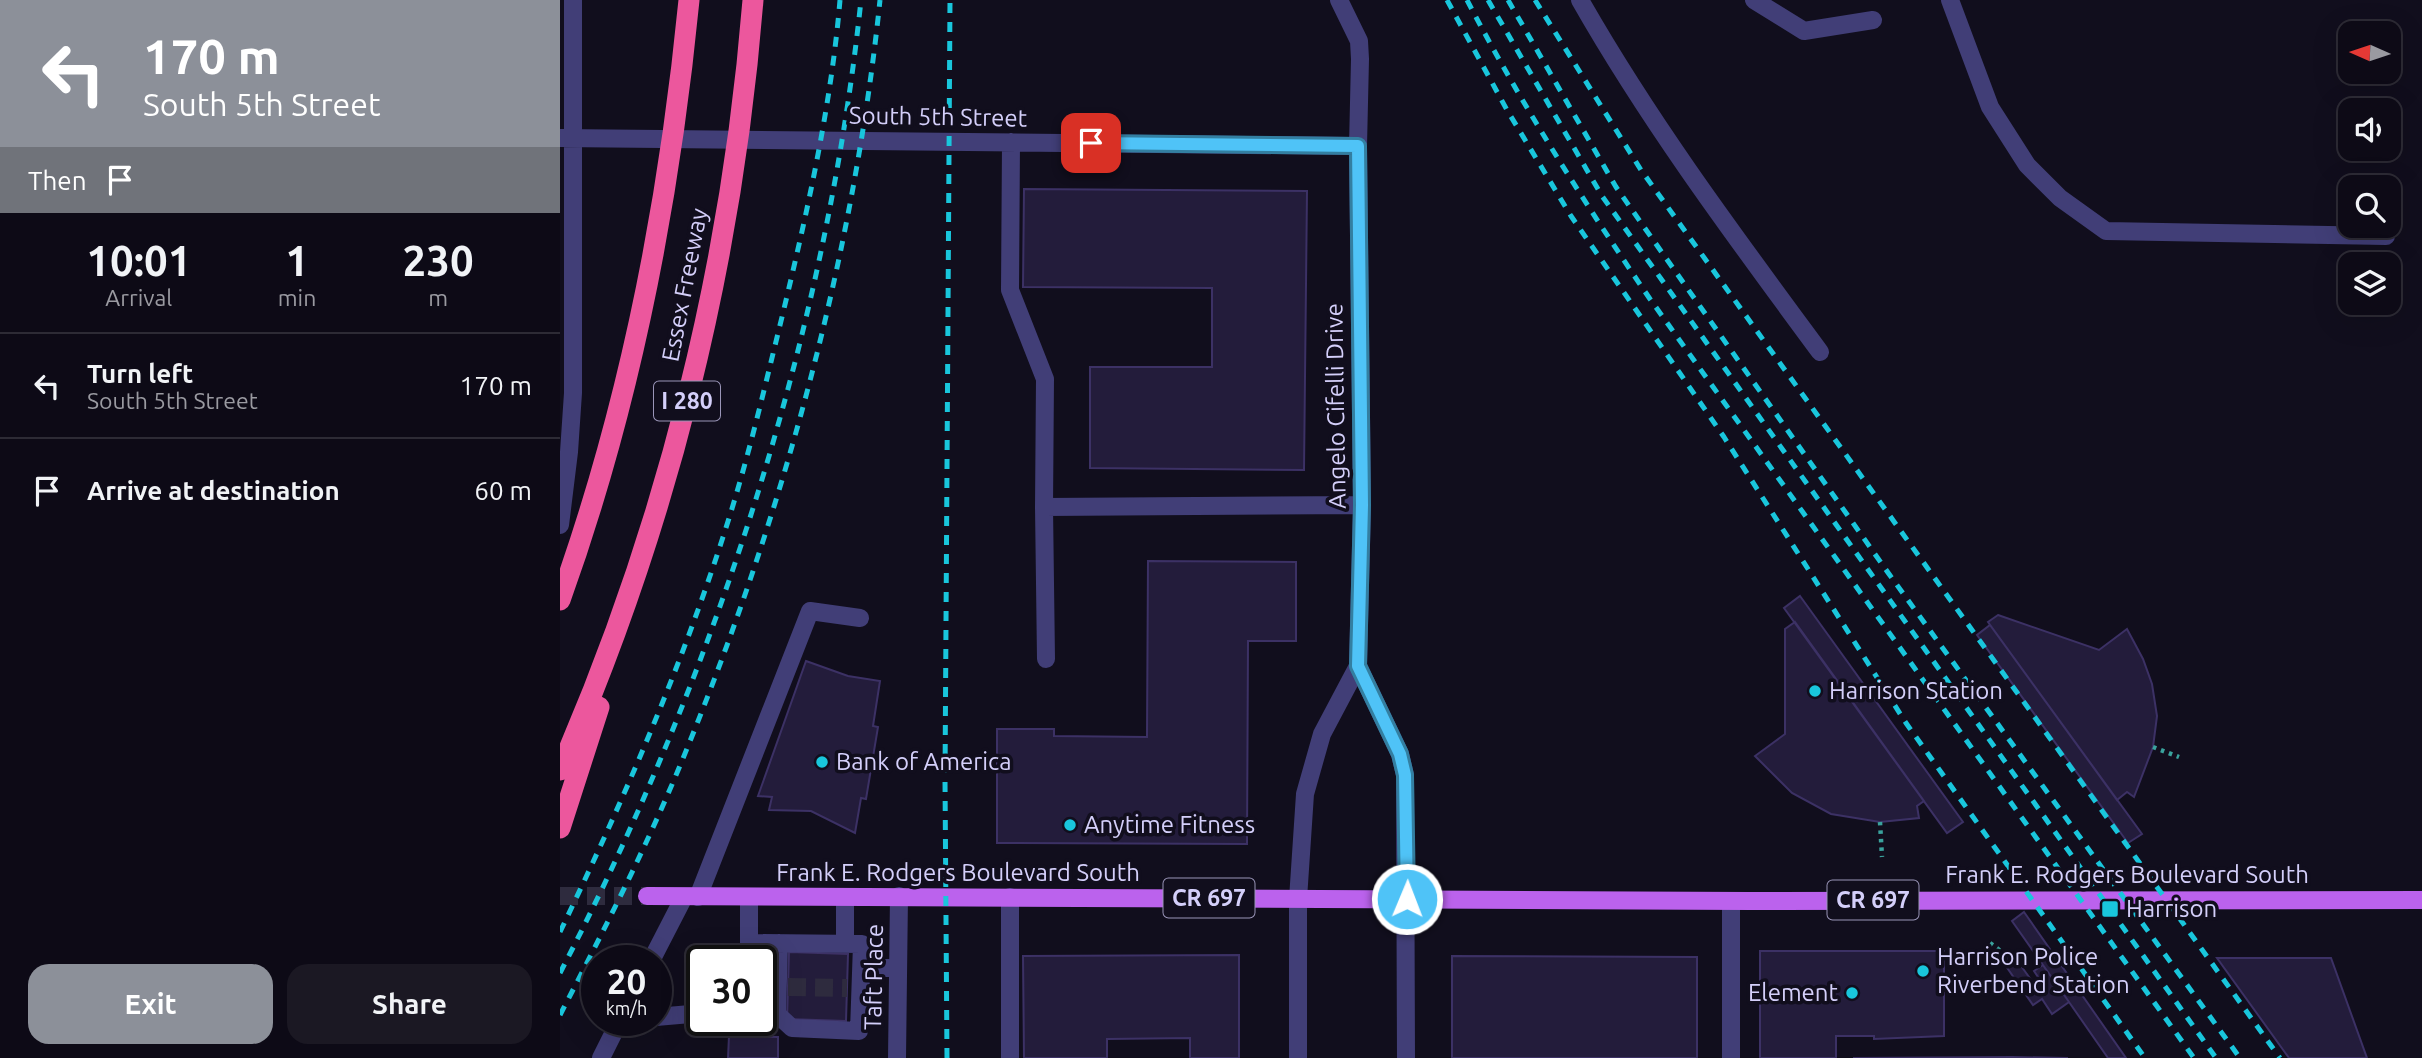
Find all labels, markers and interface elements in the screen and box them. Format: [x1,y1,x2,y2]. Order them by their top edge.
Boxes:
north arrow [2338,21,2401,84]
map controls [2338,21,2401,315]
icon: left [28,28,119,119]
text: 170 m [143,28,280,83]
text: South 5th Street [143,86,381,122]
button: sound [2338,98,2401,161]
street label: South 5th Street [849,101,1028,132]
pin [1061,113,1121,173]
icon: arrive [1072,124,1110,162]
icon: arrive [101,161,139,199]
text: Then [28,166,87,195]
button: search [2338,175,2401,238]
street label: Essex Freeway [656,206,713,364]
text: 10:01 [86,237,191,284]
text: 1 [285,237,309,284]
text: 230 [403,237,474,284]
button: layers [2338,252,2401,315]
text: Arrival [105,285,172,310]
text: min [278,285,316,310]
text: m [428,285,448,310]
street label: Angelo Cifelli Drive [1320,303,1351,509]
text: Turn left [87,359,193,388]
icon: left [28,367,66,405]
text: 170 m [460,371,532,400]
road number: I 280 [654,382,720,420]
text: South 5th Street [87,388,258,413]
icon: arrive [28,472,66,510]
text: Arrive at destination [87,476,340,505]
text: 60 m [474,476,532,505]
place label: Harrison Station [1829,677,2003,704]
marker: Harrison Station [1807,683,1823,699]
place label: Bank of America [836,748,1012,775]
marker: Bank of America [814,754,830,770]
place label: Anytime Fitness [1084,811,1255,838]
marker: Anytime Fitness [1062,817,1078,833]
street label: Frank E. Rodgers Boulevard South [776,859,1140,886]
street label: Frank E. Rodgers Boulevard South [1945,861,2309,888]
position arrow [1370,862,1444,936]
road number: CR 697 [1164,878,1254,917]
road number: CR 697 [1828,880,1918,920]
place label: Harrison [2126,895,2217,922]
marker: Harrison [2100,899,2120,919]
street label: Taft Place [859,924,888,1030]
place label: Harrison Police Riverbend Station [1937,943,2130,998]
speed limit sign: 30 [686,945,777,1036]
text: 20 [607,961,646,1001]
marker: Harrison Police Riverbend Station [1915,963,1931,979]
button: Exit [28,964,273,1044]
button: Share [287,964,532,1044]
place label: Element [1748,979,1839,1006]
marker: Element [1844,985,1860,1001]
text: km/h [606,998,647,1018]

